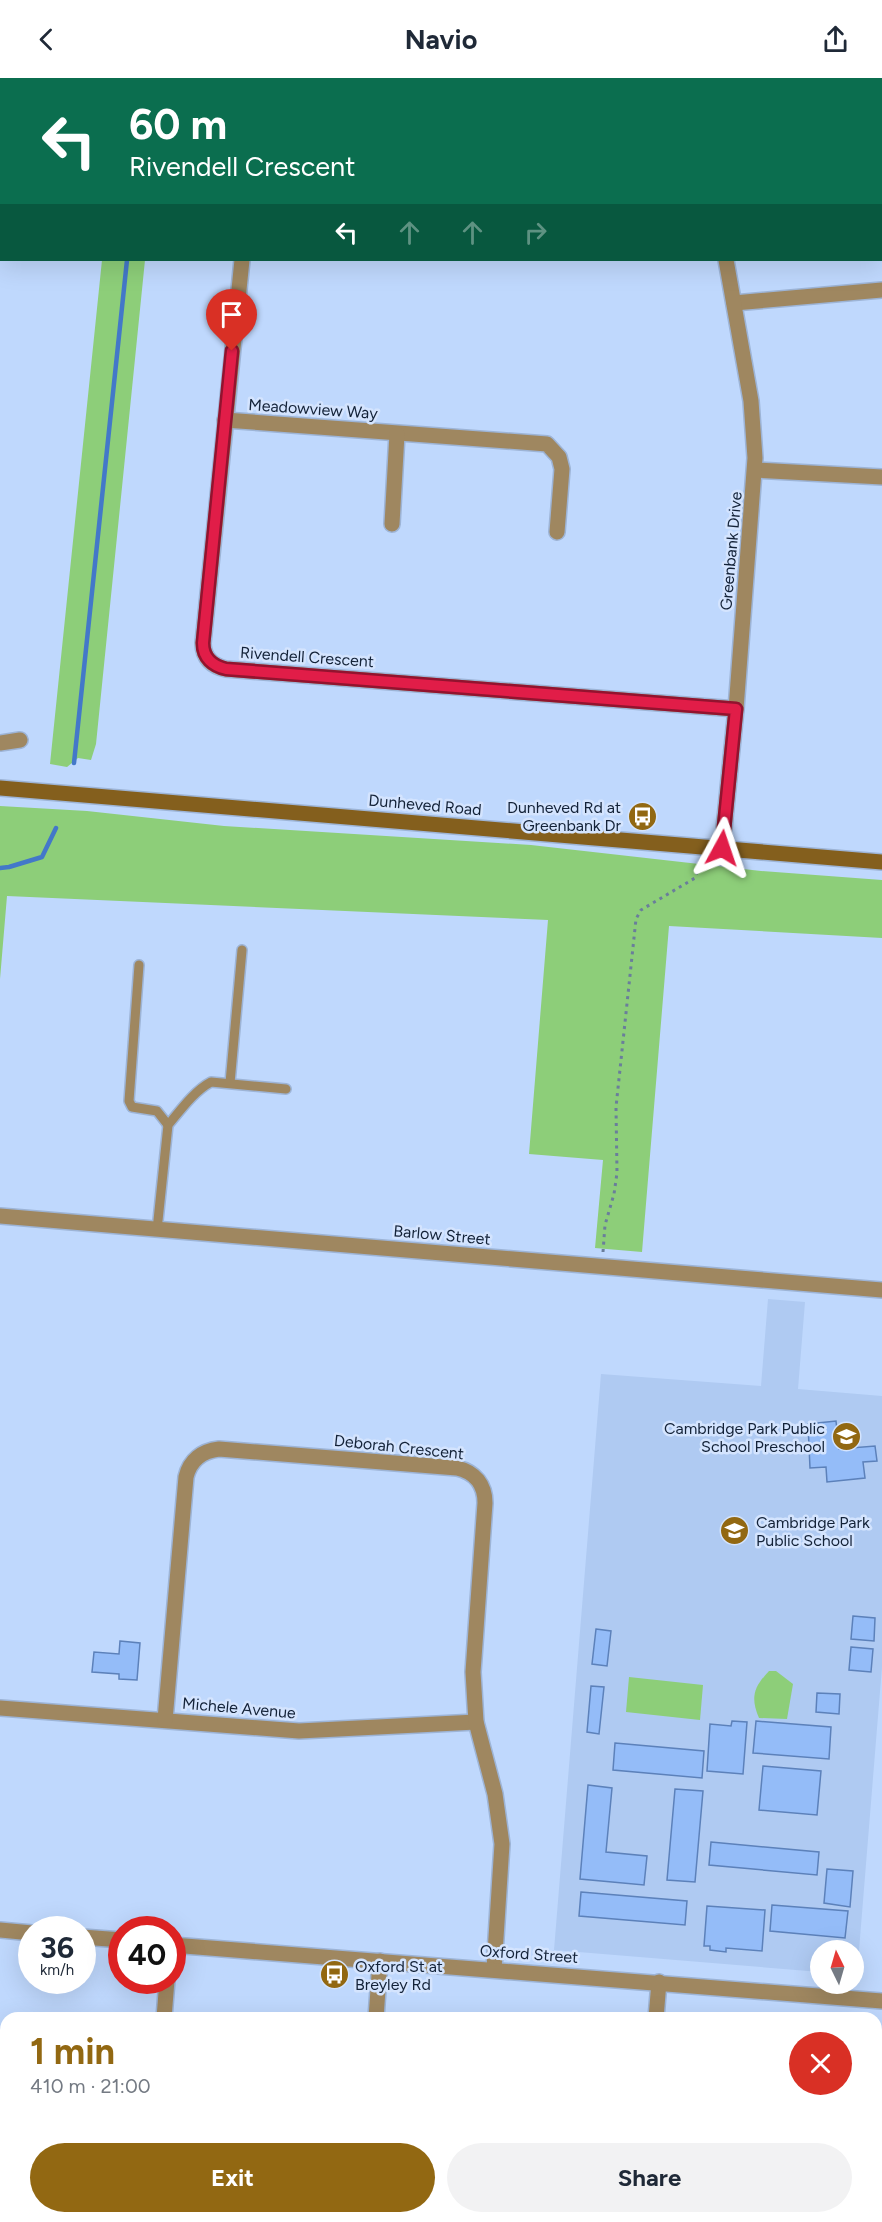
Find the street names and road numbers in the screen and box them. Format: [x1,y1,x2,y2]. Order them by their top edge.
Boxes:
street label: Meadowview Way [248,395,379,423]
street label: Greenbank Drive [716,491,746,611]
street label: Rivendell Crescent [239,643,375,671]
street label: Dunheved Road [368,791,482,819]
street label: Barlow Street [393,1221,491,1249]
street label: Deborah Crescent [333,1431,465,1463]
street label: Michele Avenue [181,1694,297,1722]
street label: Oxford Street [479,1941,579,1967]

